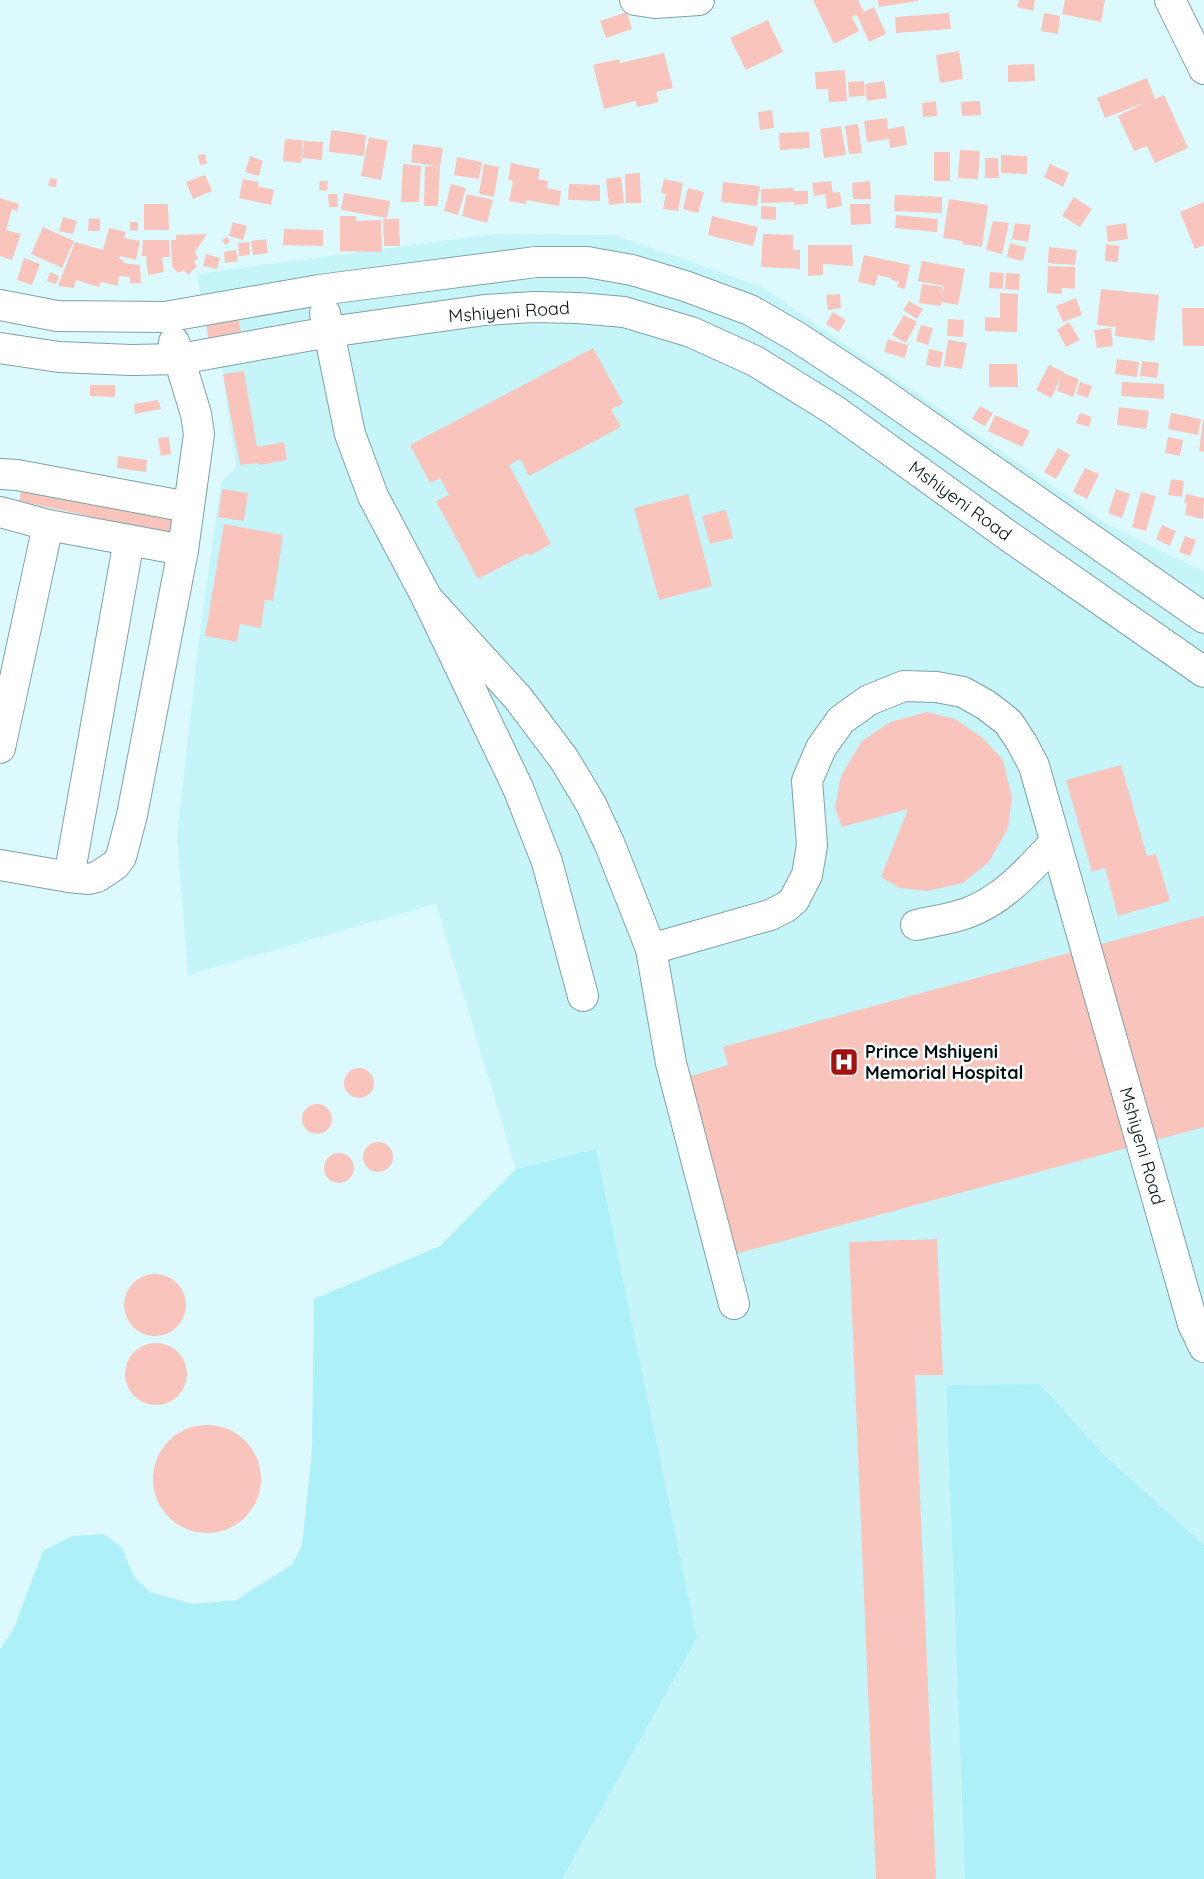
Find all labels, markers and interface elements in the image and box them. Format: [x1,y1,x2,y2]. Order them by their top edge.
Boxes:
street label: Mshiyeni Road [448,296,570,327]
street label: Mshiyeni Road [904,456,1016,546]
place label: Prince Mshiyeni Memorial Hospital [865,1040,1023,1084]
hospital icon: Prince Mshiyeni Memorial Hospital [828,1046,860,1078]
street label: Mshiyeni Road [1115,1084,1170,1207]

